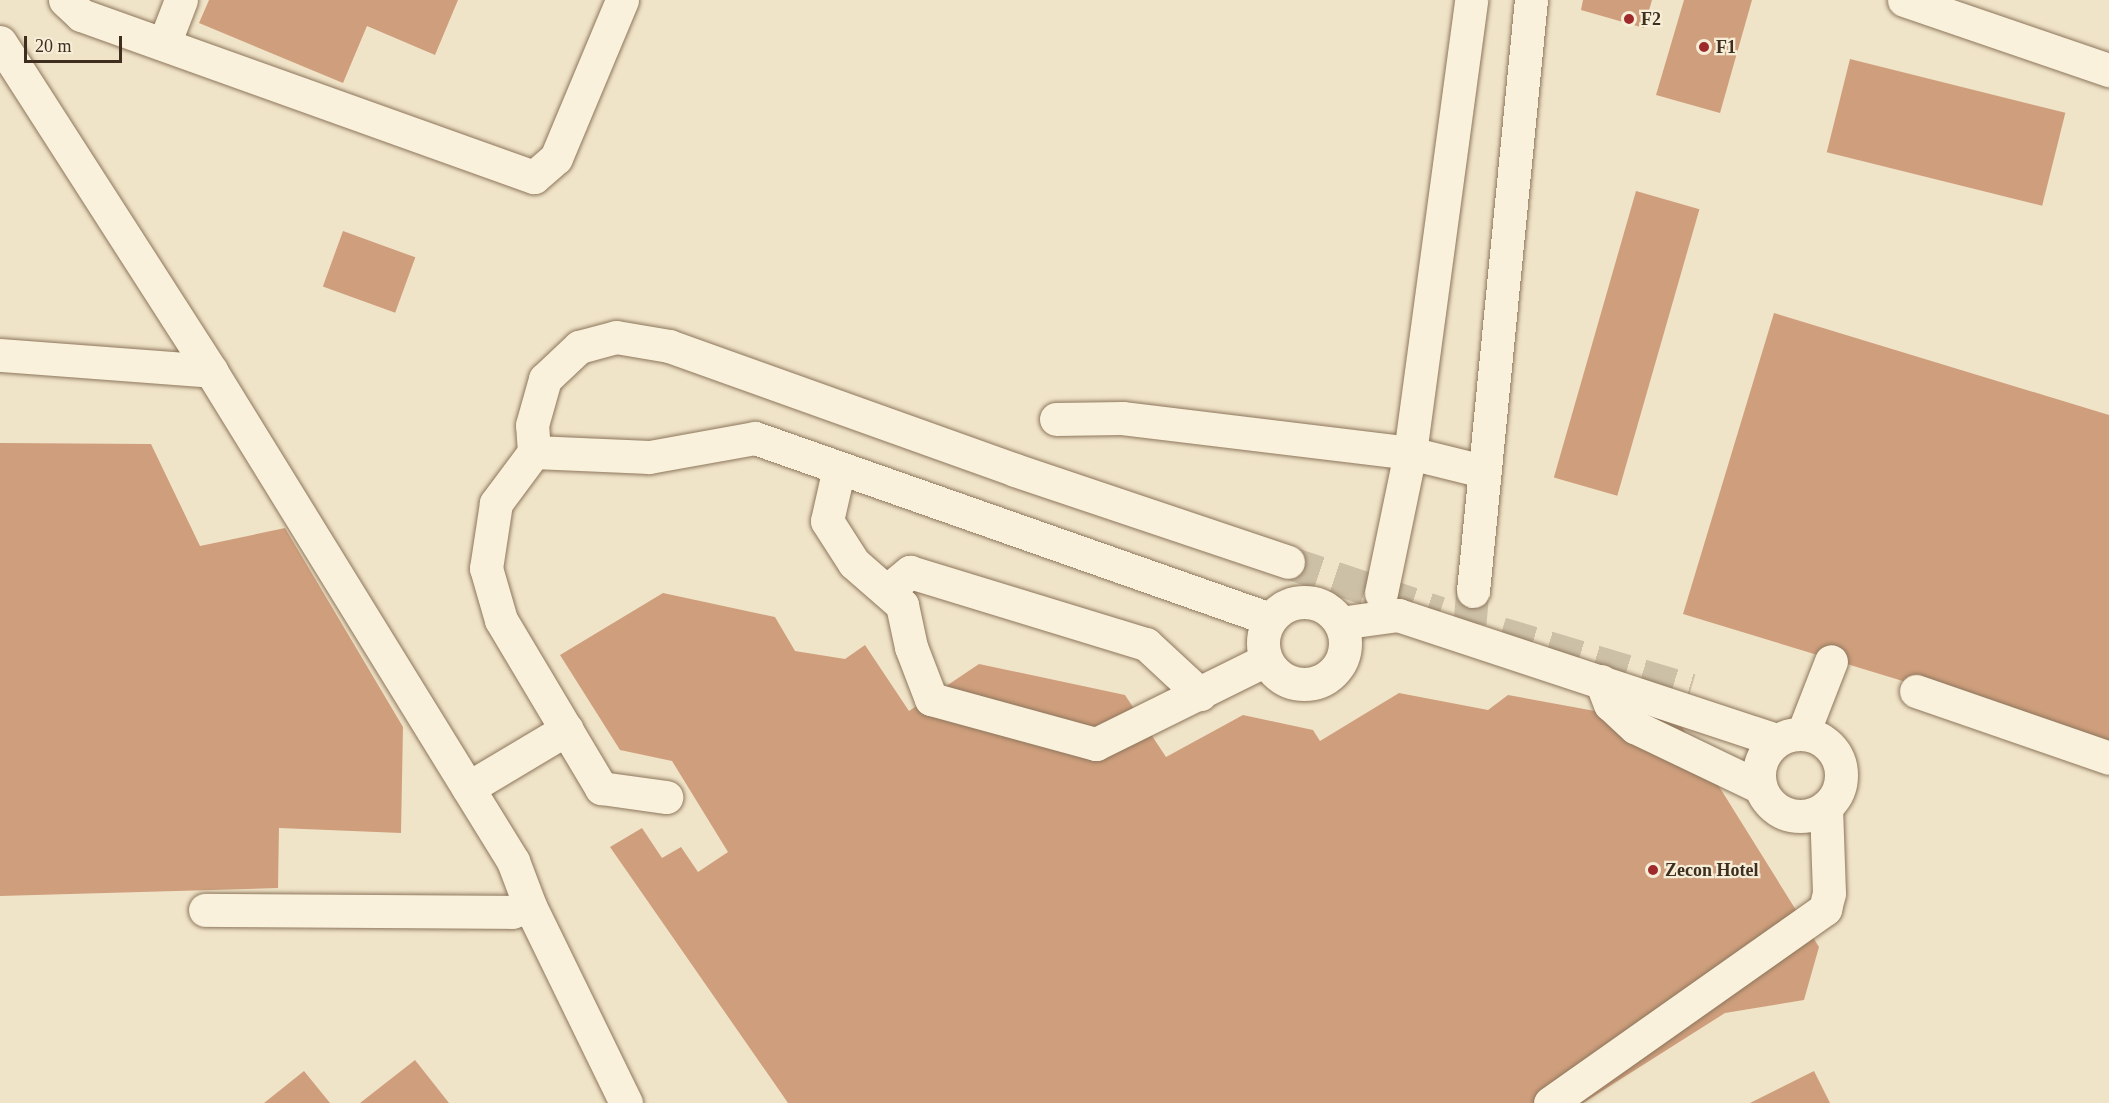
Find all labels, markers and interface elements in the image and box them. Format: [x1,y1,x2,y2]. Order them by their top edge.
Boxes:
place label: F2 [1641,8,1661,30]
marker: F2 [1622,12,1636,26]
scale bar [27,24,124,62]
text: 20 m [35,36,72,56]
place label: F1 [1716,36,1736,58]
marker: F1 [1697,40,1711,54]
place label: Zecon Hotel [1665,859,1758,881]
marker: Zecon Hotel [1646,863,1660,877]

